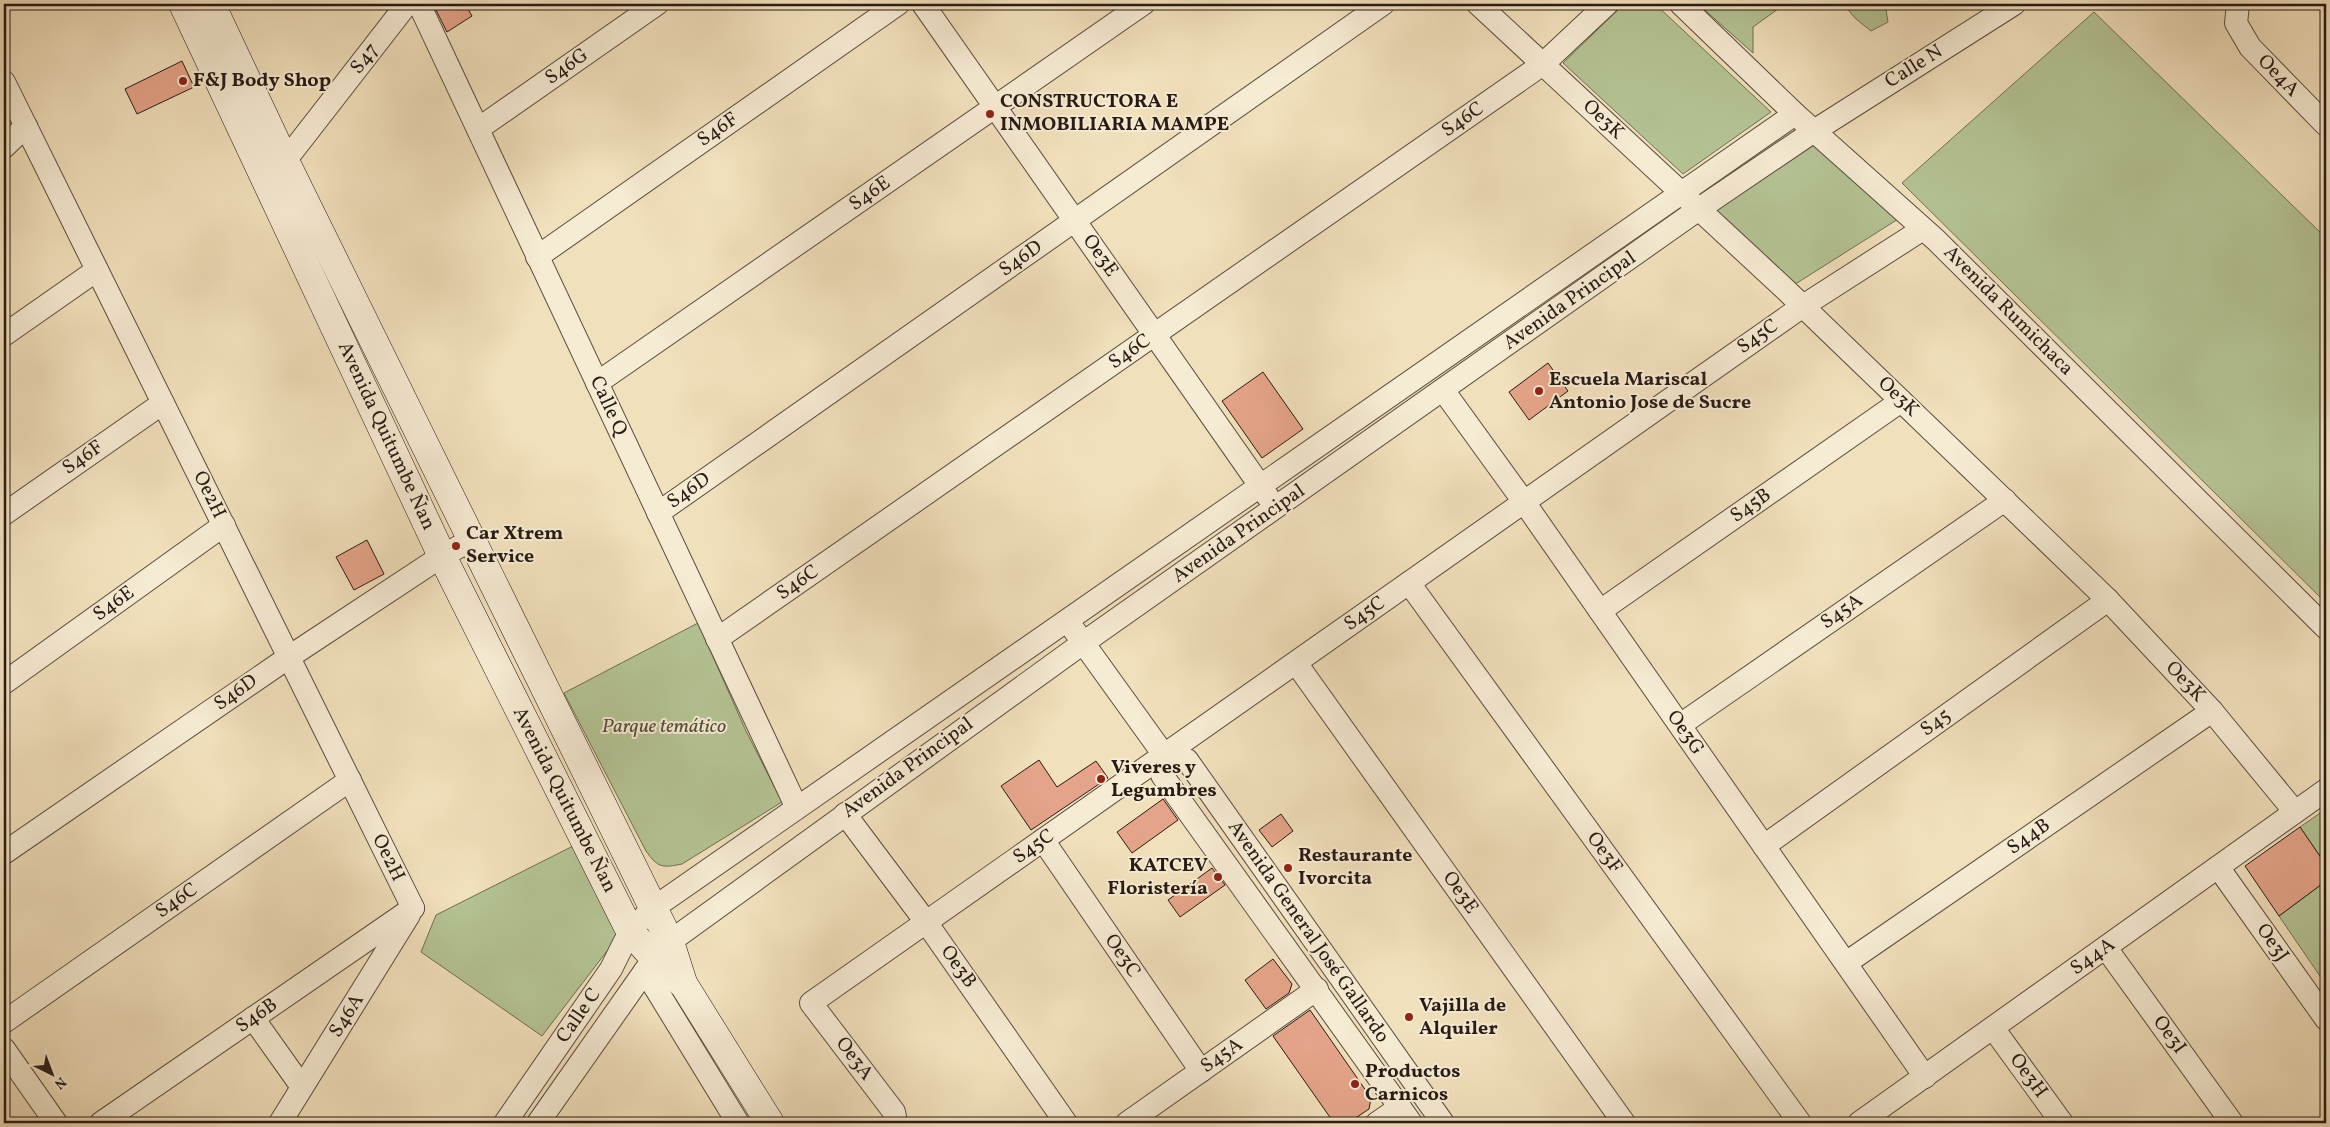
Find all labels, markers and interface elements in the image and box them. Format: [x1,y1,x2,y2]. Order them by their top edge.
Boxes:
street label: S47 [344,38,386,80]
street label: Calle N [1880,38,1948,96]
street label: S46G [540,42,594,92]
street label: Oe4A [2251,48,2305,104]
place label: F&J Body Shop [193,67,331,95]
marker: F&J Body Shop [177,75,189,87]
place label: CONSTRUCTORA E INMOBILIARIA MAMPE [1000,88,1229,139]
street label: Oe3K [1576,93,1630,147]
street label: S46C [1436,95,1490,145]
street label: S46F [692,106,744,154]
marker: CONSTRUCTORA E INMOBILIARIA MAMPE [984,108,996,120]
street label: S46E [844,170,896,218]
street label: Oe3E [1075,229,1125,283]
street label: S46D [994,234,1048,284]
street label: Avenida Rumichaca [1937,240,2079,382]
street label: Avenida Principal [1498,245,1642,357]
street label: S45C [1732,313,1784,361]
street label: S46C [1103,327,1157,377]
street label: Avenida Quitumbe Ñan [330,337,442,535]
place label: Escuela Mariscal Antonio Jose de Sucre [1549,366,1751,417]
street label: Oe3K [1871,370,1925,424]
street label: Calle Q [582,371,635,442]
marker: Escuela Mariscal Antonio Jose de Sucre [1533,385,1545,397]
street label: S46F [57,434,109,482]
street label: Oe2H [185,466,233,524]
street label: S46D [662,466,716,516]
street label: Avenida Principal [1167,478,1311,590]
street label: S45B [1725,482,1777,530]
place label: Car Xtrem Service [466,520,563,571]
marker: Car Xtrem Service [450,540,462,552]
street label: S46C [771,558,825,608]
street label: S46E [88,579,140,629]
street label: S45A [1815,587,1869,637]
street label: S45C [1339,590,1391,638]
street label: Oe3K [2158,655,2212,709]
street label: S46D [209,668,263,718]
street label: Avenida Quitumbe Ñan [505,702,623,898]
street label: S45 [1915,702,1957,744]
street label: Oe3G [1659,705,1711,761]
street label: Avenida Principal [837,711,979,825]
park label: Parque temático [602,713,726,741]
place label: Viveres y Legumbres [1111,754,1217,805]
marker: Viveres y Legumbres [1095,773,1107,785]
street label: S44B [2002,812,2056,862]
street label: Avenida General José Gallardo [1220,815,1396,1049]
street label: S45C [1008,823,1060,871]
street label: Oe3F [1579,826,1629,880]
street label: Oe2H [364,829,412,887]
place label: Restaurante Ivorcita [1298,842,1413,893]
place label: KATCEV Floristería [1107,852,1208,903]
marker: Restaurante Ivorcita [1282,862,1294,874]
street label: Oe3E [1435,866,1485,920]
marker: KATCEV Floristería [1212,871,1224,883]
street label: S46C [150,876,204,926]
street label: Oe3J [2249,918,2295,968]
street label: Oe3C [1097,929,1147,983]
street label: S44A [2065,931,2121,983]
street label: Oe3B [933,940,983,994]
street label: Calle C [550,983,608,1049]
street label: S46A [323,989,371,1043]
street label: S46B [230,992,284,1040]
place label: Vajilla de Alquiler [1419,992,1506,1043]
street label: Oe3I [2145,1010,2193,1060]
marker: Vajilla de Alquiler [1403,1011,1415,1023]
street label: Oe3A [828,1031,880,1087]
street label: S45A [1195,1031,1249,1081]
street label: Oe3H [2002,1048,2054,1104]
north arrow [28,1050,78,1100]
place label: Productos Carnicos [1365,1058,1461,1109]
text: N [50,1072,70,1093]
marker: Productos Carnicos [1349,1078,1361,1090]

